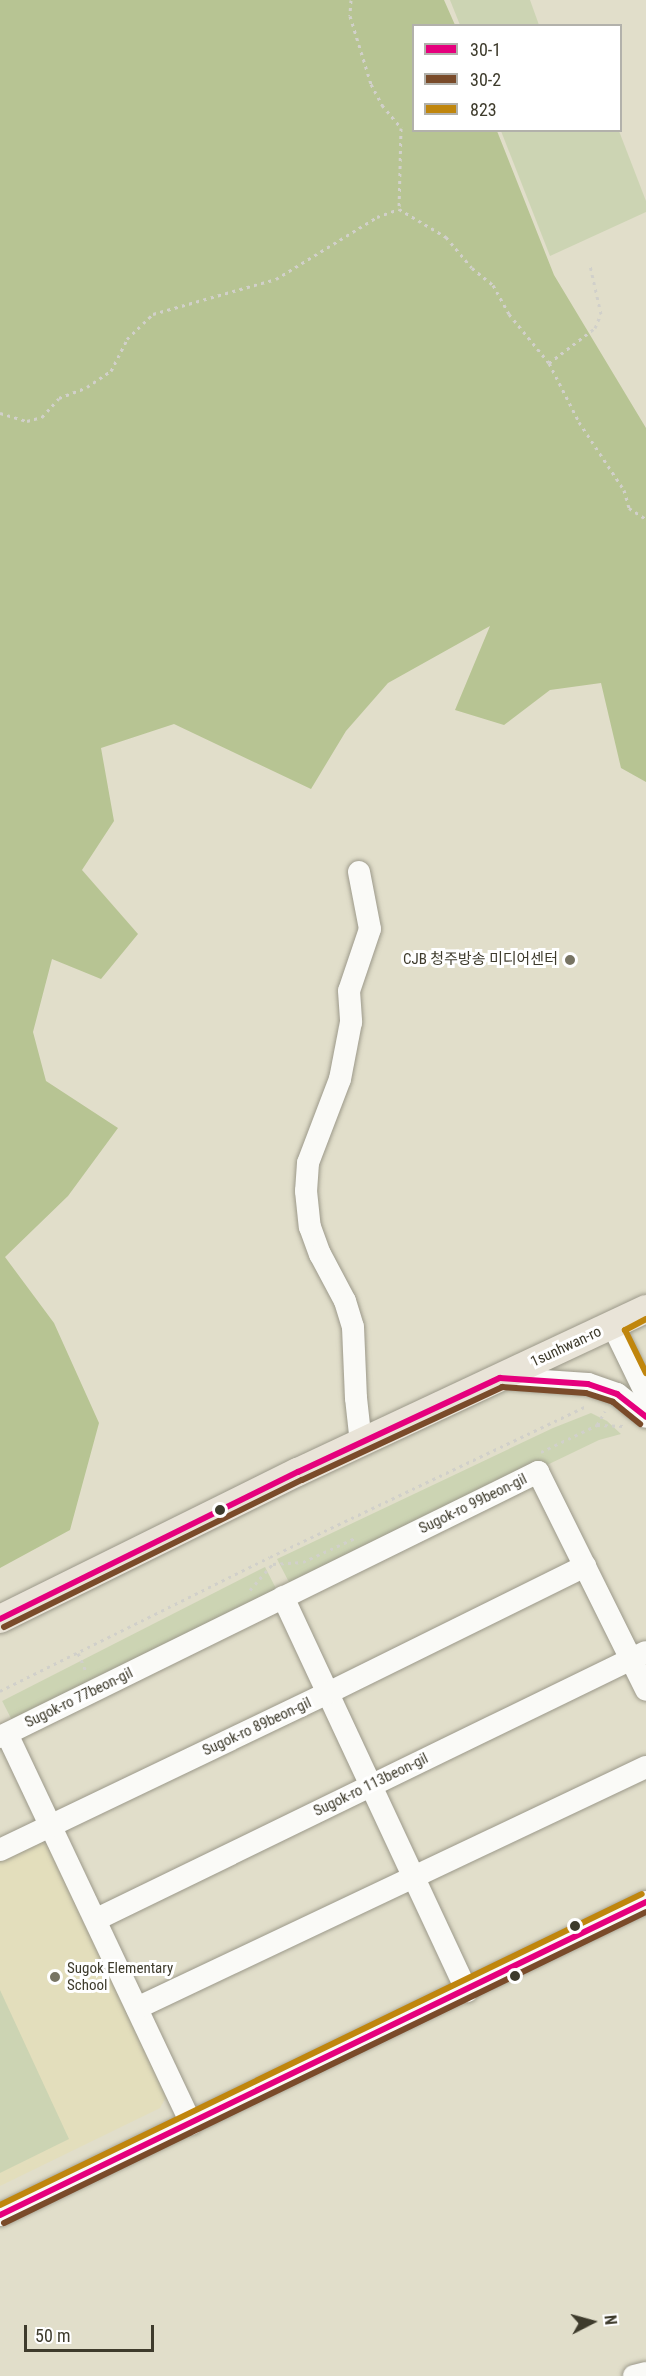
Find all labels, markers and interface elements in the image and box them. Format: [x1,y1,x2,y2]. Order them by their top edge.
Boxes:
legend [412,24,622,132]
text: 30-1 [470,39,501,60]
text: 30-2 [470,69,501,90]
text: 823 [470,99,497,120]
place label: CJB 청주방송 미디어센터 [403,951,558,969]
marker: CJB 청주방송 미디어센터 [563,953,577,967]
street label: 1sunhwan-ro [528,1323,604,1371]
street label: Sugok-ro 99beon-gil [416,1470,530,1538]
unlabelled marker [214,1504,226,1516]
street label: Sugok-ro 77beon-gil [22,1664,136,1732]
street label: Sugok-ro 89beon-gil [200,1694,314,1760]
street label: Sugok-ro 113beon-gil [311,1749,431,1821]
unlabelled marker [569,1920,581,1932]
place label: Sugok Elementary School [67,1959,173,1994]
marker: Sugok Elementary School [48,1970,62,1984]
unlabelled marker [509,1970,521,1982]
north arrow [562,2292,622,2352]
scale bar [27,2313,158,2351]
text: N [600,2314,620,2326]
text: 50 m [35,2325,70,2346]

